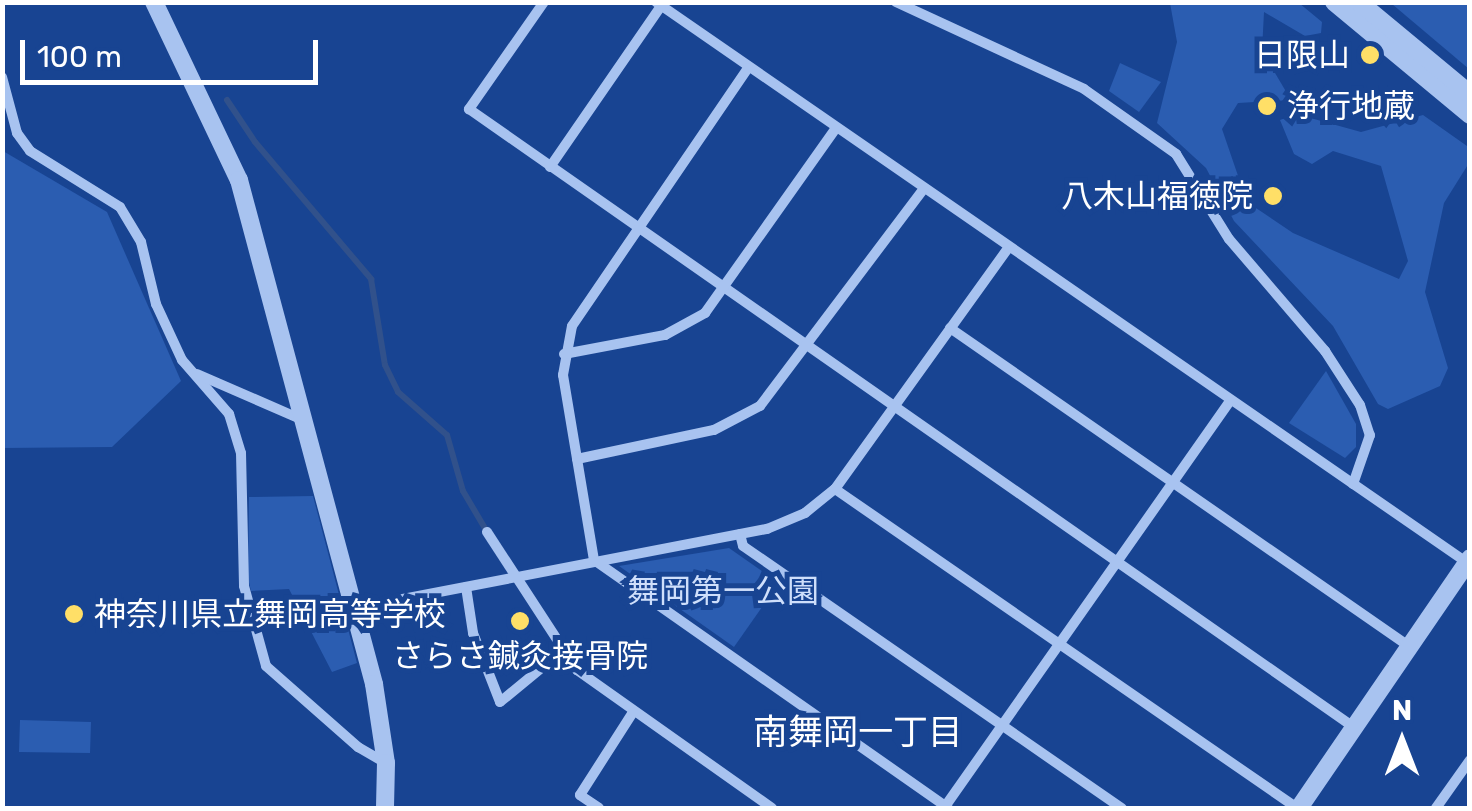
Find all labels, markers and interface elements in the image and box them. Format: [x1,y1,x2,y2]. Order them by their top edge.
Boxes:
scale bar [25,20,322,82]
place label: 日限山 [1254,36,1350,74]
text: 100 m [37,39,122,75]
marker: 日限山 [1359,44,1381,66]
place label: 浄行地蔵 [1287,87,1415,125]
marker: 浄行地蔵 [1256,95,1278,117]
place label: 八木山福徳院 [1061,177,1253,215]
marker: 八木山福徳院 [1262,185,1284,207]
park label: 舞岡第一公園 [627,572,819,610]
place label: 神奈川県立舞岡高等学校 [94,595,446,633]
marker: 神奈川県立舞岡高等学校 [63,603,85,625]
marker: さらさ鍼灸接骨院 [509,610,531,632]
place label: さらさ鍼灸接骨院 [392,637,648,675]
north arrow [1352,691,1452,791]
text: N [1392,694,1412,727]
district label: 南舞岡一丁目 [753,711,963,753]

